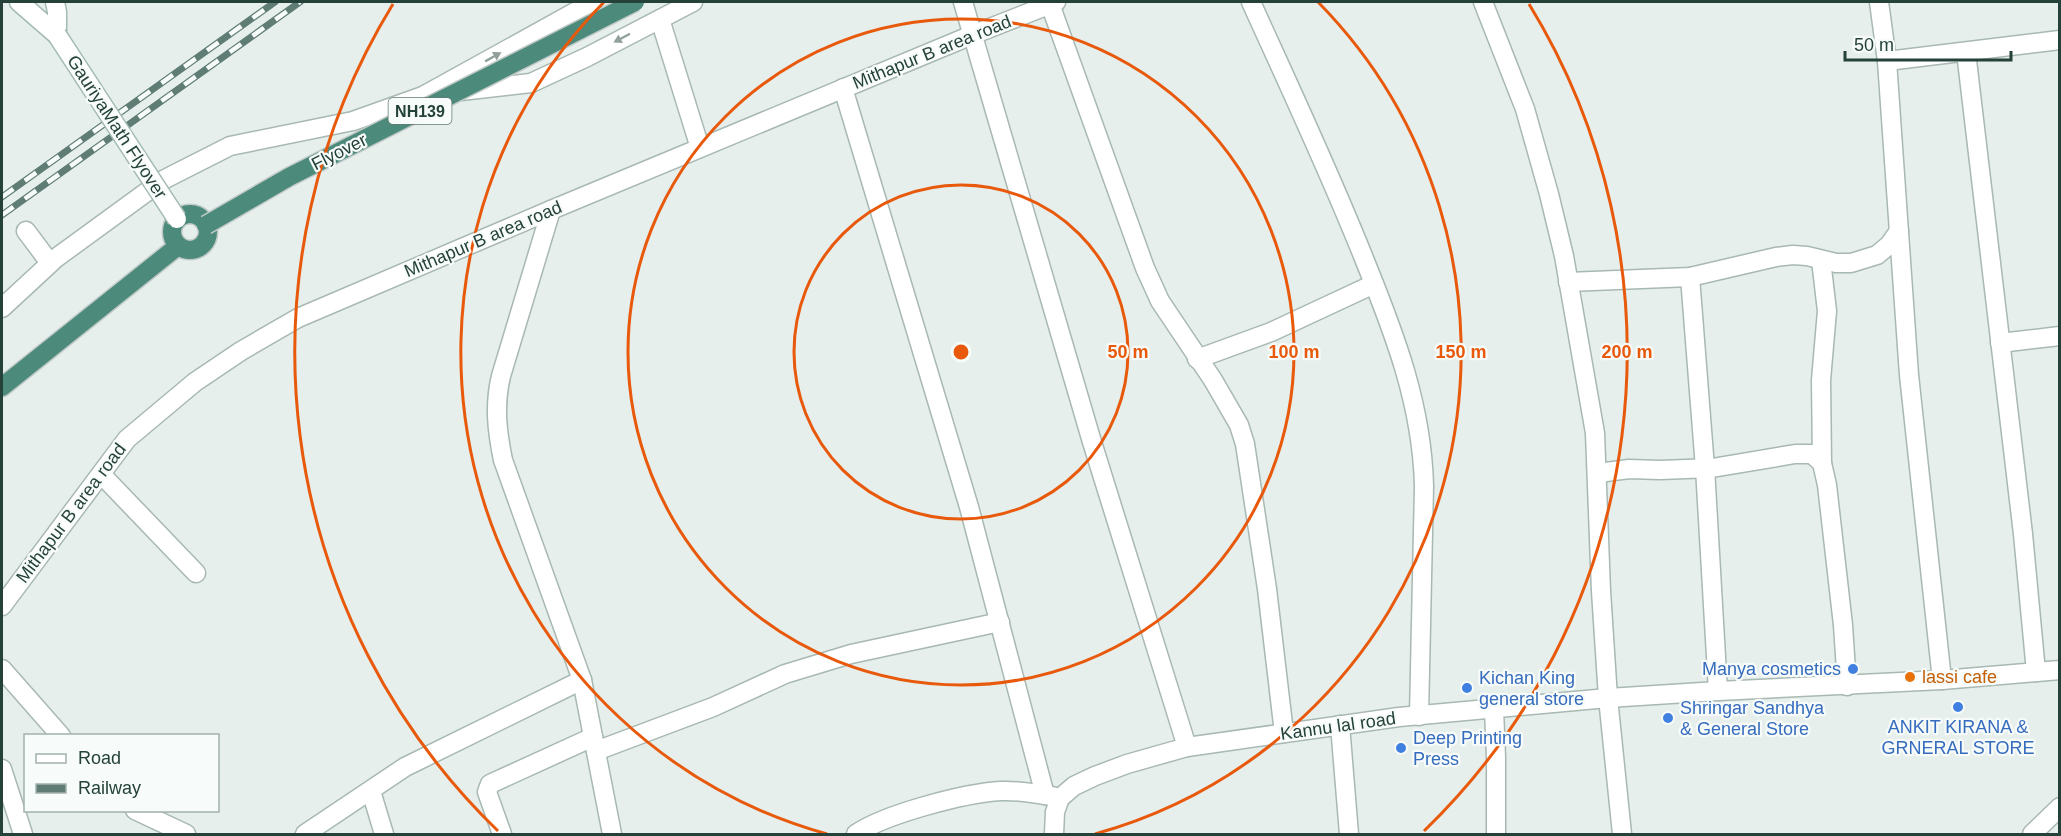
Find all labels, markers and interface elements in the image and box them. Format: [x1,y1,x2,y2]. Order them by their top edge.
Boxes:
street label: Mithapur B area road [850,11,1014,93]
scale bar [1845,24,2012,62]
one-way arrow [614,34,631,43]
text: 50 m [1854,35,1894,55]
street label: GauriyaMath Flyover [63,51,171,203]
one-way arrow [485,52,502,62]
road number: NH139 [388,98,452,124]
street label: Flyover [308,130,370,174]
street label: Mithapur B area road [401,197,565,281]
centre of rings [951,342,971,362]
text: 50 m [1107,342,1149,362]
text: 100 m [1268,342,1320,362]
text: 150 m [1435,342,1487,362]
text: 200 m [1601,342,1653,362]
street label: Mithapur B area road [12,439,130,587]
place label: Manya cosmetics [1702,659,1841,679]
marker: Manya cosmetics [1846,662,1860,676]
place label: lassi cafe [1922,667,1997,687]
place label: Kichan King general store [1479,668,1584,709]
marker: lassi cafe [1903,670,1917,684]
marker: Kichan King general store [1460,681,1474,695]
place label: Shringar Sandhya & General Store [1680,698,1825,739]
marker: ANKIT KIRANA & GRNERAL STORE [1951,700,1965,714]
street label: Kannu lal road [1279,708,1397,744]
marker: Shringar Sandhya & General Store [1661,711,1675,725]
place label: ANKIT KIRANA & GRNERAL STORE [1881,717,2035,758]
place label: Deep Printing Press [1413,728,1522,769]
legend [24,734,219,812]
marker: Deep Printing Press [1394,741,1408,755]
text: Road [78,748,121,768]
text: Railway [78,778,141,798]

